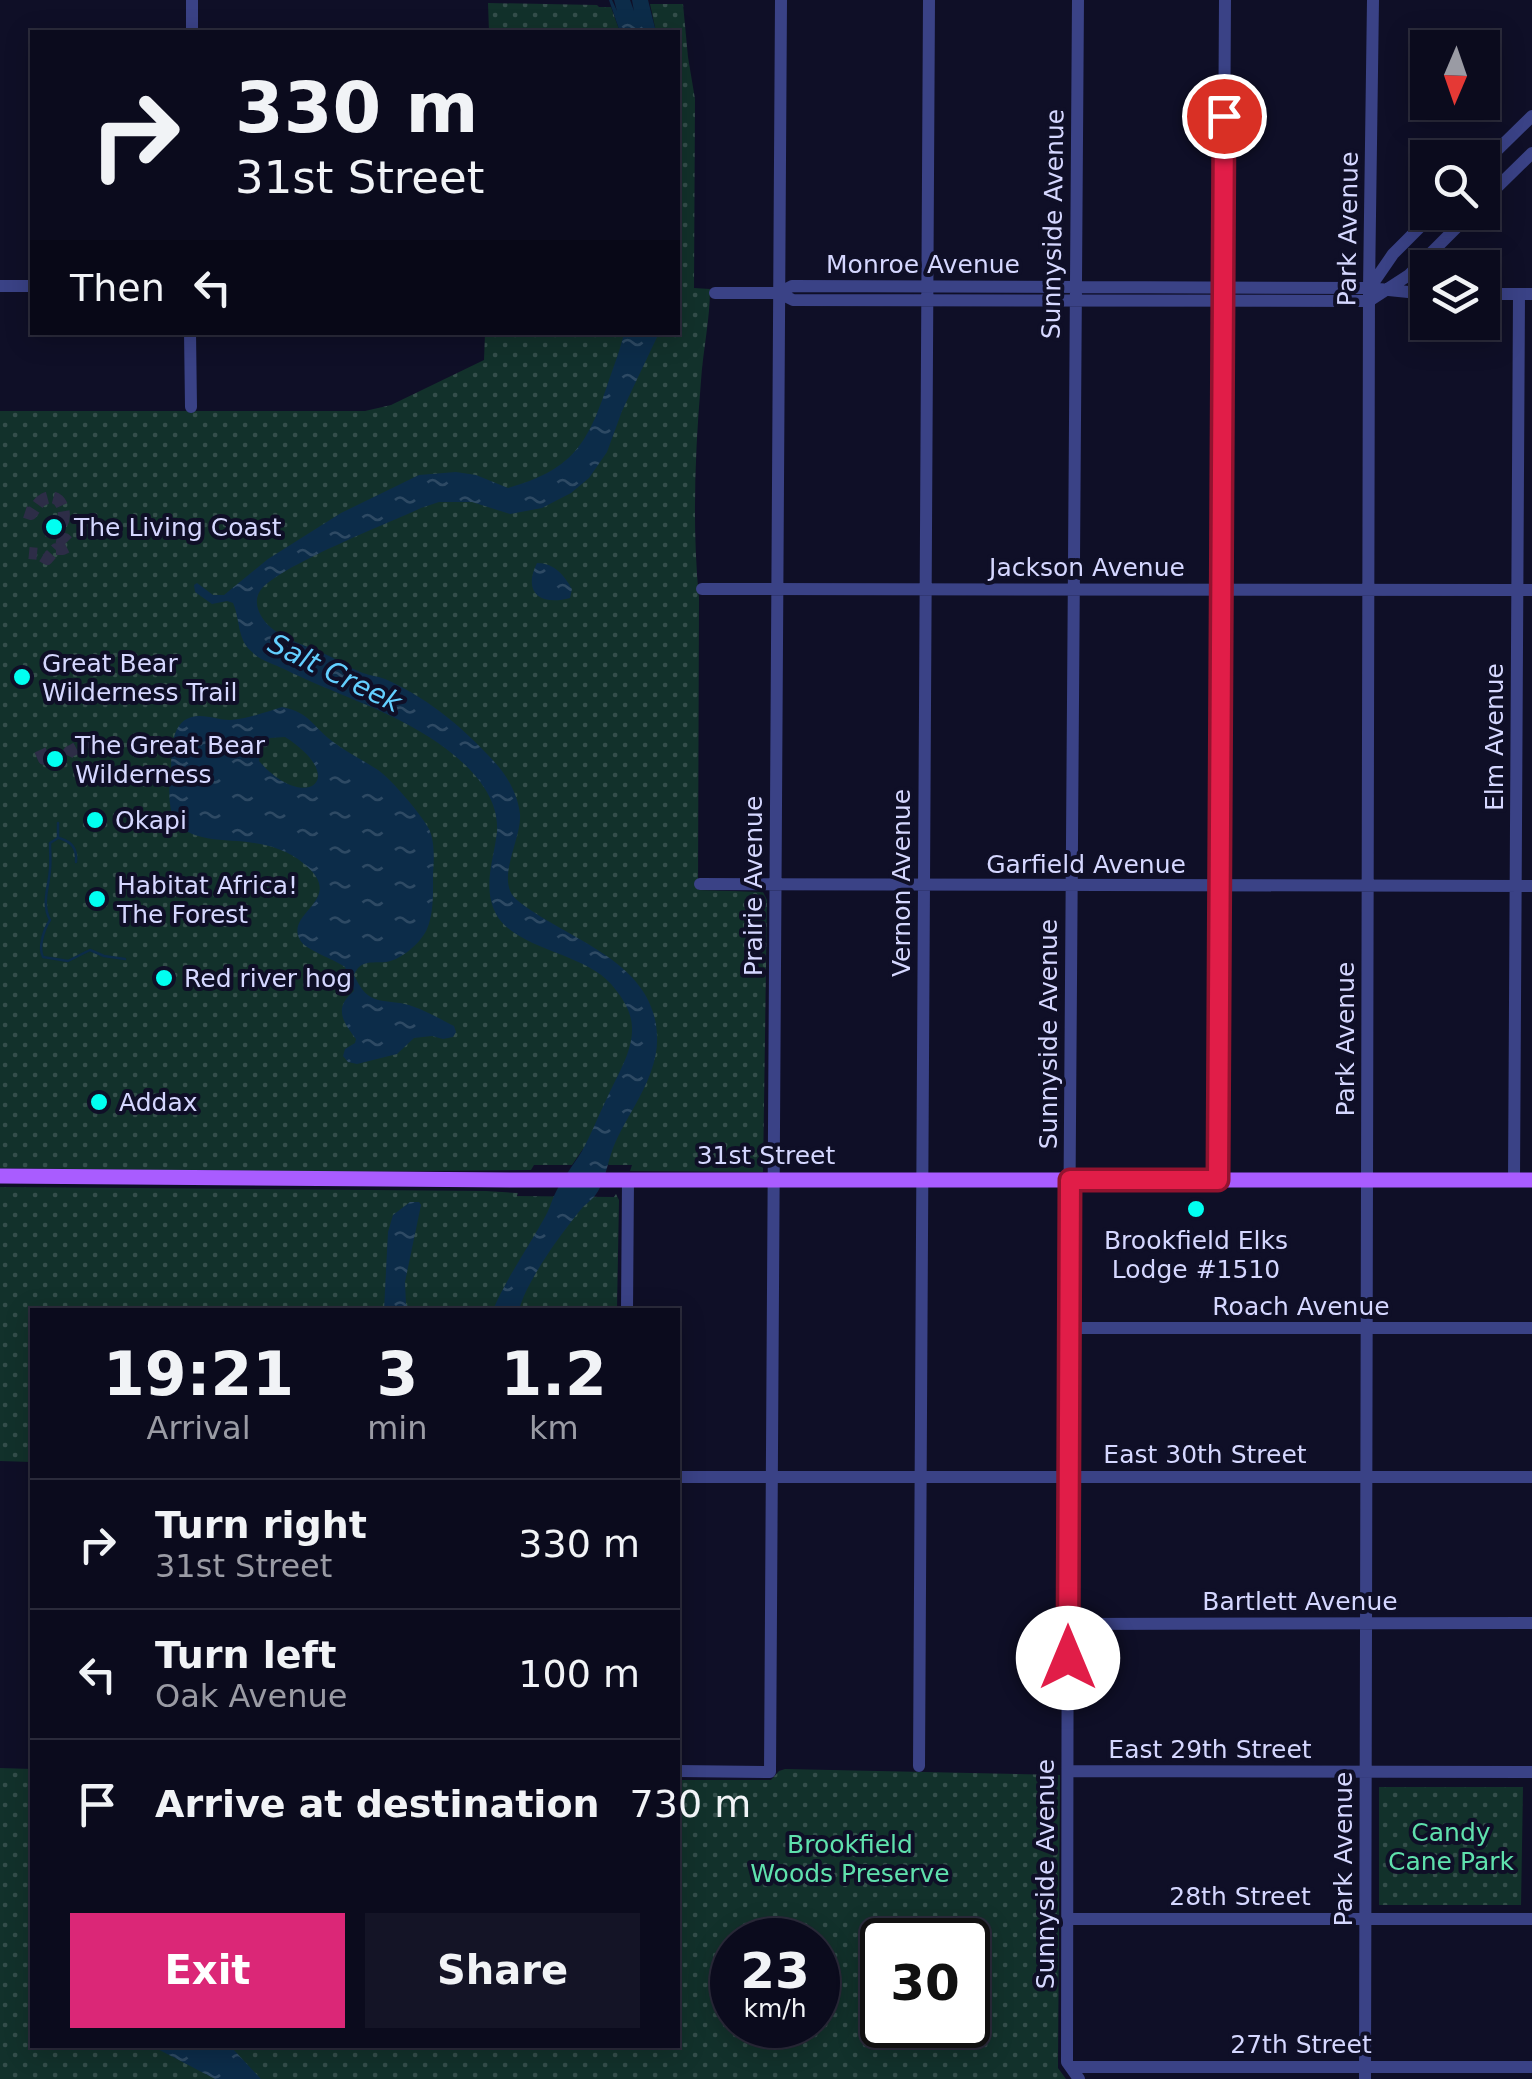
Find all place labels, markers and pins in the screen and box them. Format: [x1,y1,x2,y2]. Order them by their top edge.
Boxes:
pin [1182,74,1267,159]
place label: The Living Coast [73,513,282,542]
marker: The Living Coast [43,516,65,538]
place label: Great Bear Wilderness Trail [42,649,237,707]
marker: Great Bear Wilderness Trail [11,666,33,688]
place label: The Great Bear Wilderness [74,731,266,789]
marker: The Great Bear Wilderness [44,748,66,770]
place label: Okapi [115,806,187,835]
marker: Okapi [84,809,106,831]
place label: Habitat Africa! The Forest [116,871,298,929]
marker: Habitat Africa! The Forest [86,888,108,910]
place label: Red river hog [184,964,352,993]
marker: Red river hog [153,967,175,989]
place label: Addax [119,1088,198,1117]
marker: Addax [88,1091,110,1113]
marker: Brookfield Elks Lodge #1510 [1185,1198,1207,1220]
place label: Brookfield Elks Lodge #1510 [1104,1226,1288,1284]

